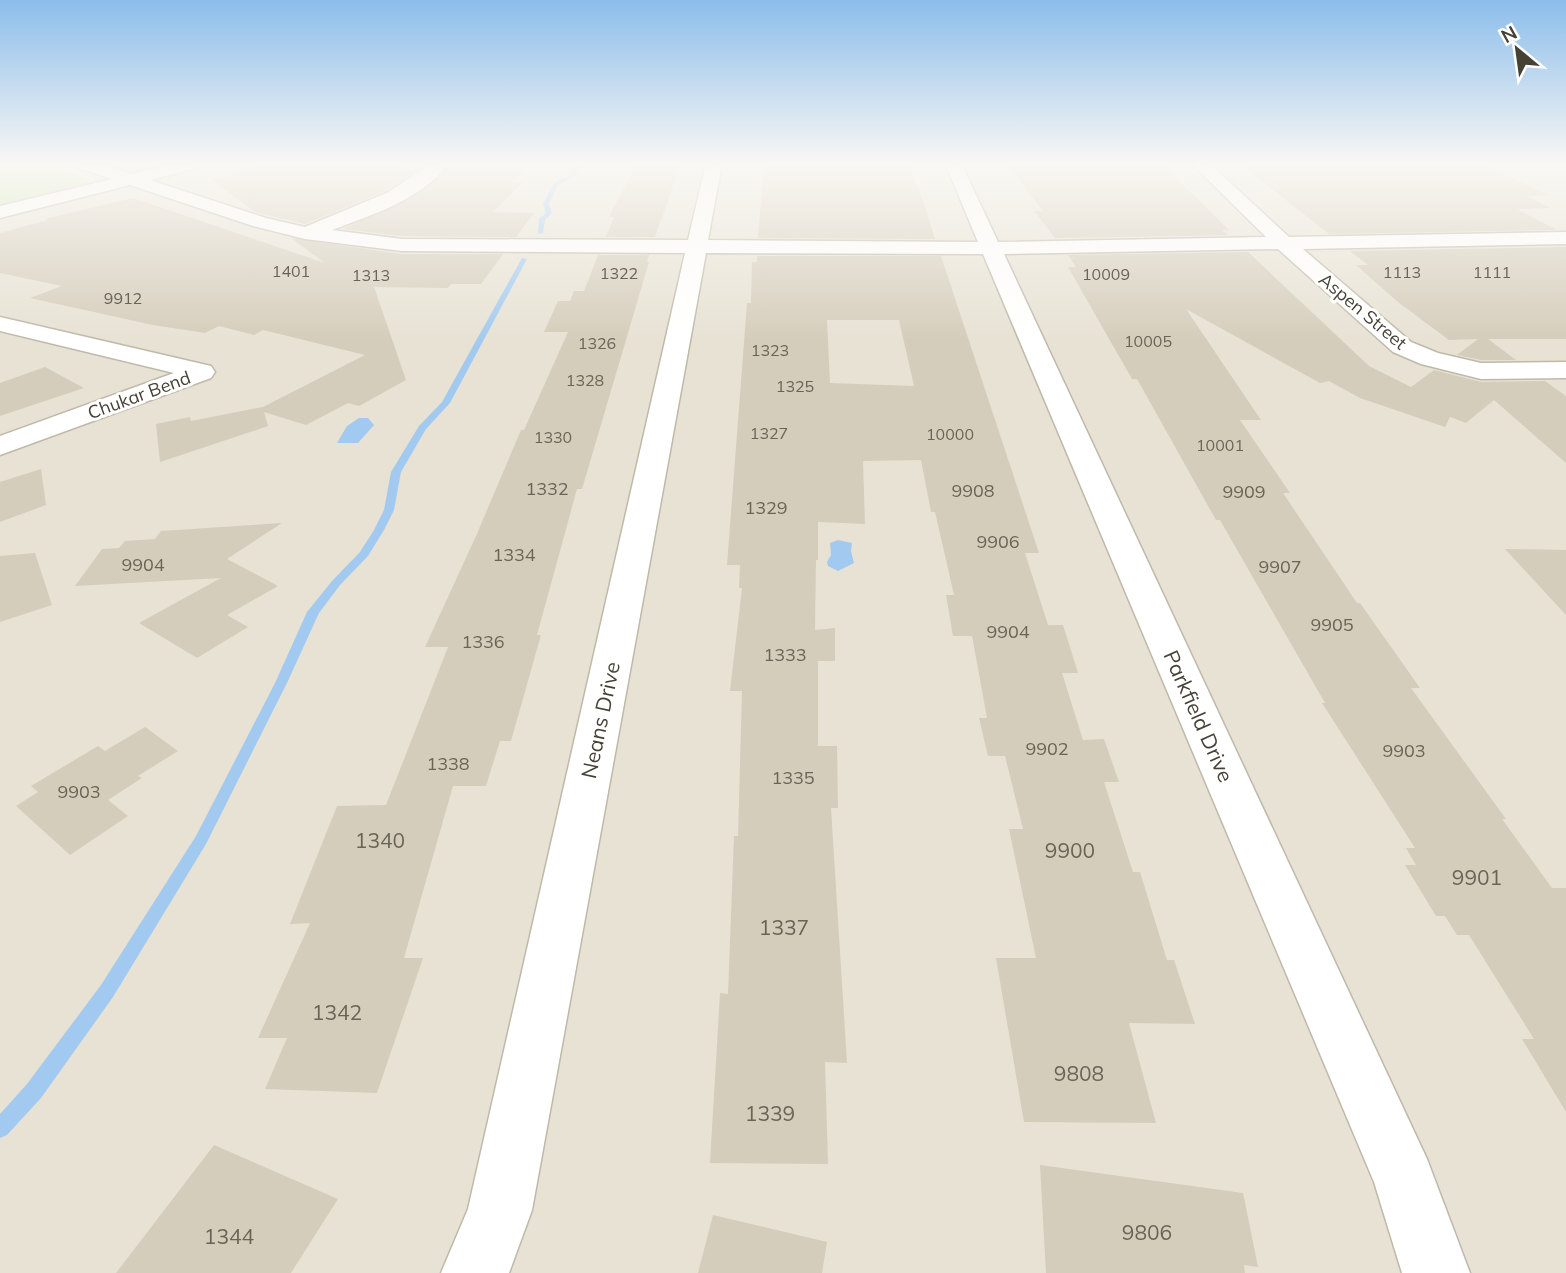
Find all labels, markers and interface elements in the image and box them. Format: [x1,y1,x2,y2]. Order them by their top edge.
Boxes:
north arrow [1482,14,1552,84]
text: N [1497,20,1521,48]
house number: 1401 [272,261,310,281]
house number: 1113 [1383,262,1421,282]
house number: 1111 [1473,262,1511,282]
house number: 1322 [600,263,638,283]
house number: 10009 [1082,264,1130,284]
house number: 1313 [352,265,390,285]
street label: Aspen Street [1314,268,1412,354]
house number: 9912 [104,288,142,308]
house number: 10005 [1124,331,1172,351]
house number: 1326 [578,333,616,353]
house number: 1323 [751,340,789,360]
street label: Chukar Bend [84,366,194,424]
house number: 1328 [566,370,604,390]
house number: 1325 [776,376,814,396]
house number: 1327 [750,423,788,443]
house number: 10000 [926,424,974,444]
house number: 1330 [534,427,572,447]
house number: 10001 [1196,435,1244,455]
house number: 1332 [525,477,569,500]
house number: 9908 [951,479,995,502]
house number: 9909 [1222,480,1266,503]
house number: 1329 [744,496,788,519]
house number: 9906 [976,530,1020,553]
house number: 1334 [492,543,536,566]
house number: 9904 [121,553,165,576]
house number: 9907 [1258,555,1302,578]
house number: 9905 [1310,613,1354,636]
house number: 9904 [986,620,1030,643]
house number: 1336 [461,630,505,653]
house number: 1333 [763,643,807,666]
street label: Parkfield Drive [1158,646,1240,786]
street label: Neans Drive [575,659,625,781]
house number: 9902 [1025,737,1069,760]
house number: 9903 [1382,739,1426,762]
house number: 1338 [426,752,470,775]
house number: 1335 [771,766,815,789]
house number: 9903 [57,780,101,803]
house number: 1340 [355,827,405,853]
house number: 9900 [1045,837,1095,863]
house number: 9901 [1452,864,1502,890]
house number: 1337 [759,914,809,940]
house number: 1342 [312,999,362,1025]
house number: 9808 [1054,1060,1104,1086]
house number: 1339 [745,1100,795,1126]
house number: 9806 [1122,1219,1172,1245]
house number: 1344 [204,1223,255,1249]

